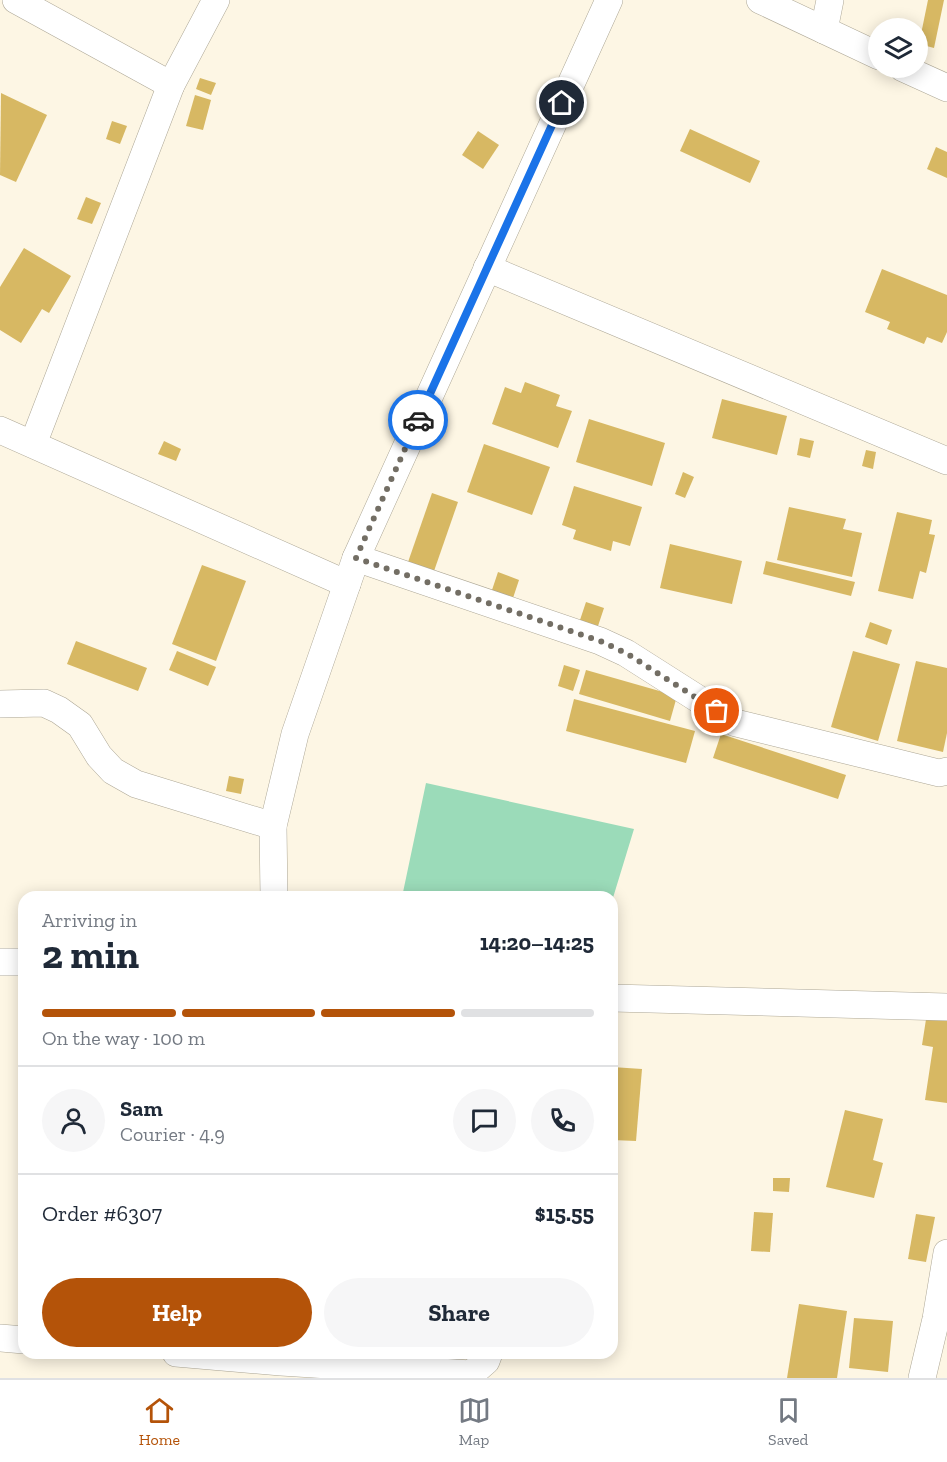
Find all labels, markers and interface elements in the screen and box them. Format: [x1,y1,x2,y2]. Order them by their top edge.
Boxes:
map controls [868,18,928,78]
button: layers [868,18,928,78]
pin [536,77,587,128]
icon: home [545,86,578,119]
courier [388,390,448,450]
icon: car [402,404,435,437]
pin [691,685,742,736]
icon: bag [700,694,733,727]
text: Arriving in [42,908,137,932]
text: 14:20–14:25 [480,929,594,956]
text: 2 min [42,931,139,978]
text: On the way · 100 m [42,1026,205,1050]
button: person [42,1089,105,1152]
button: chat [453,1089,516,1152]
button: phone [531,1089,594,1152]
text: Sam [120,1095,163,1122]
text: Courier · 4.9 [120,1122,225,1146]
text: Order #6307 [42,1200,162,1227]
text: $15.55 [535,1200,594,1227]
button: Help [42,1278,312,1347]
button: Share [324,1278,594,1347]
tab: Home [139,1394,180,1449]
tab: Map [458,1394,491,1449]
tab: Saved [768,1394,808,1449]

